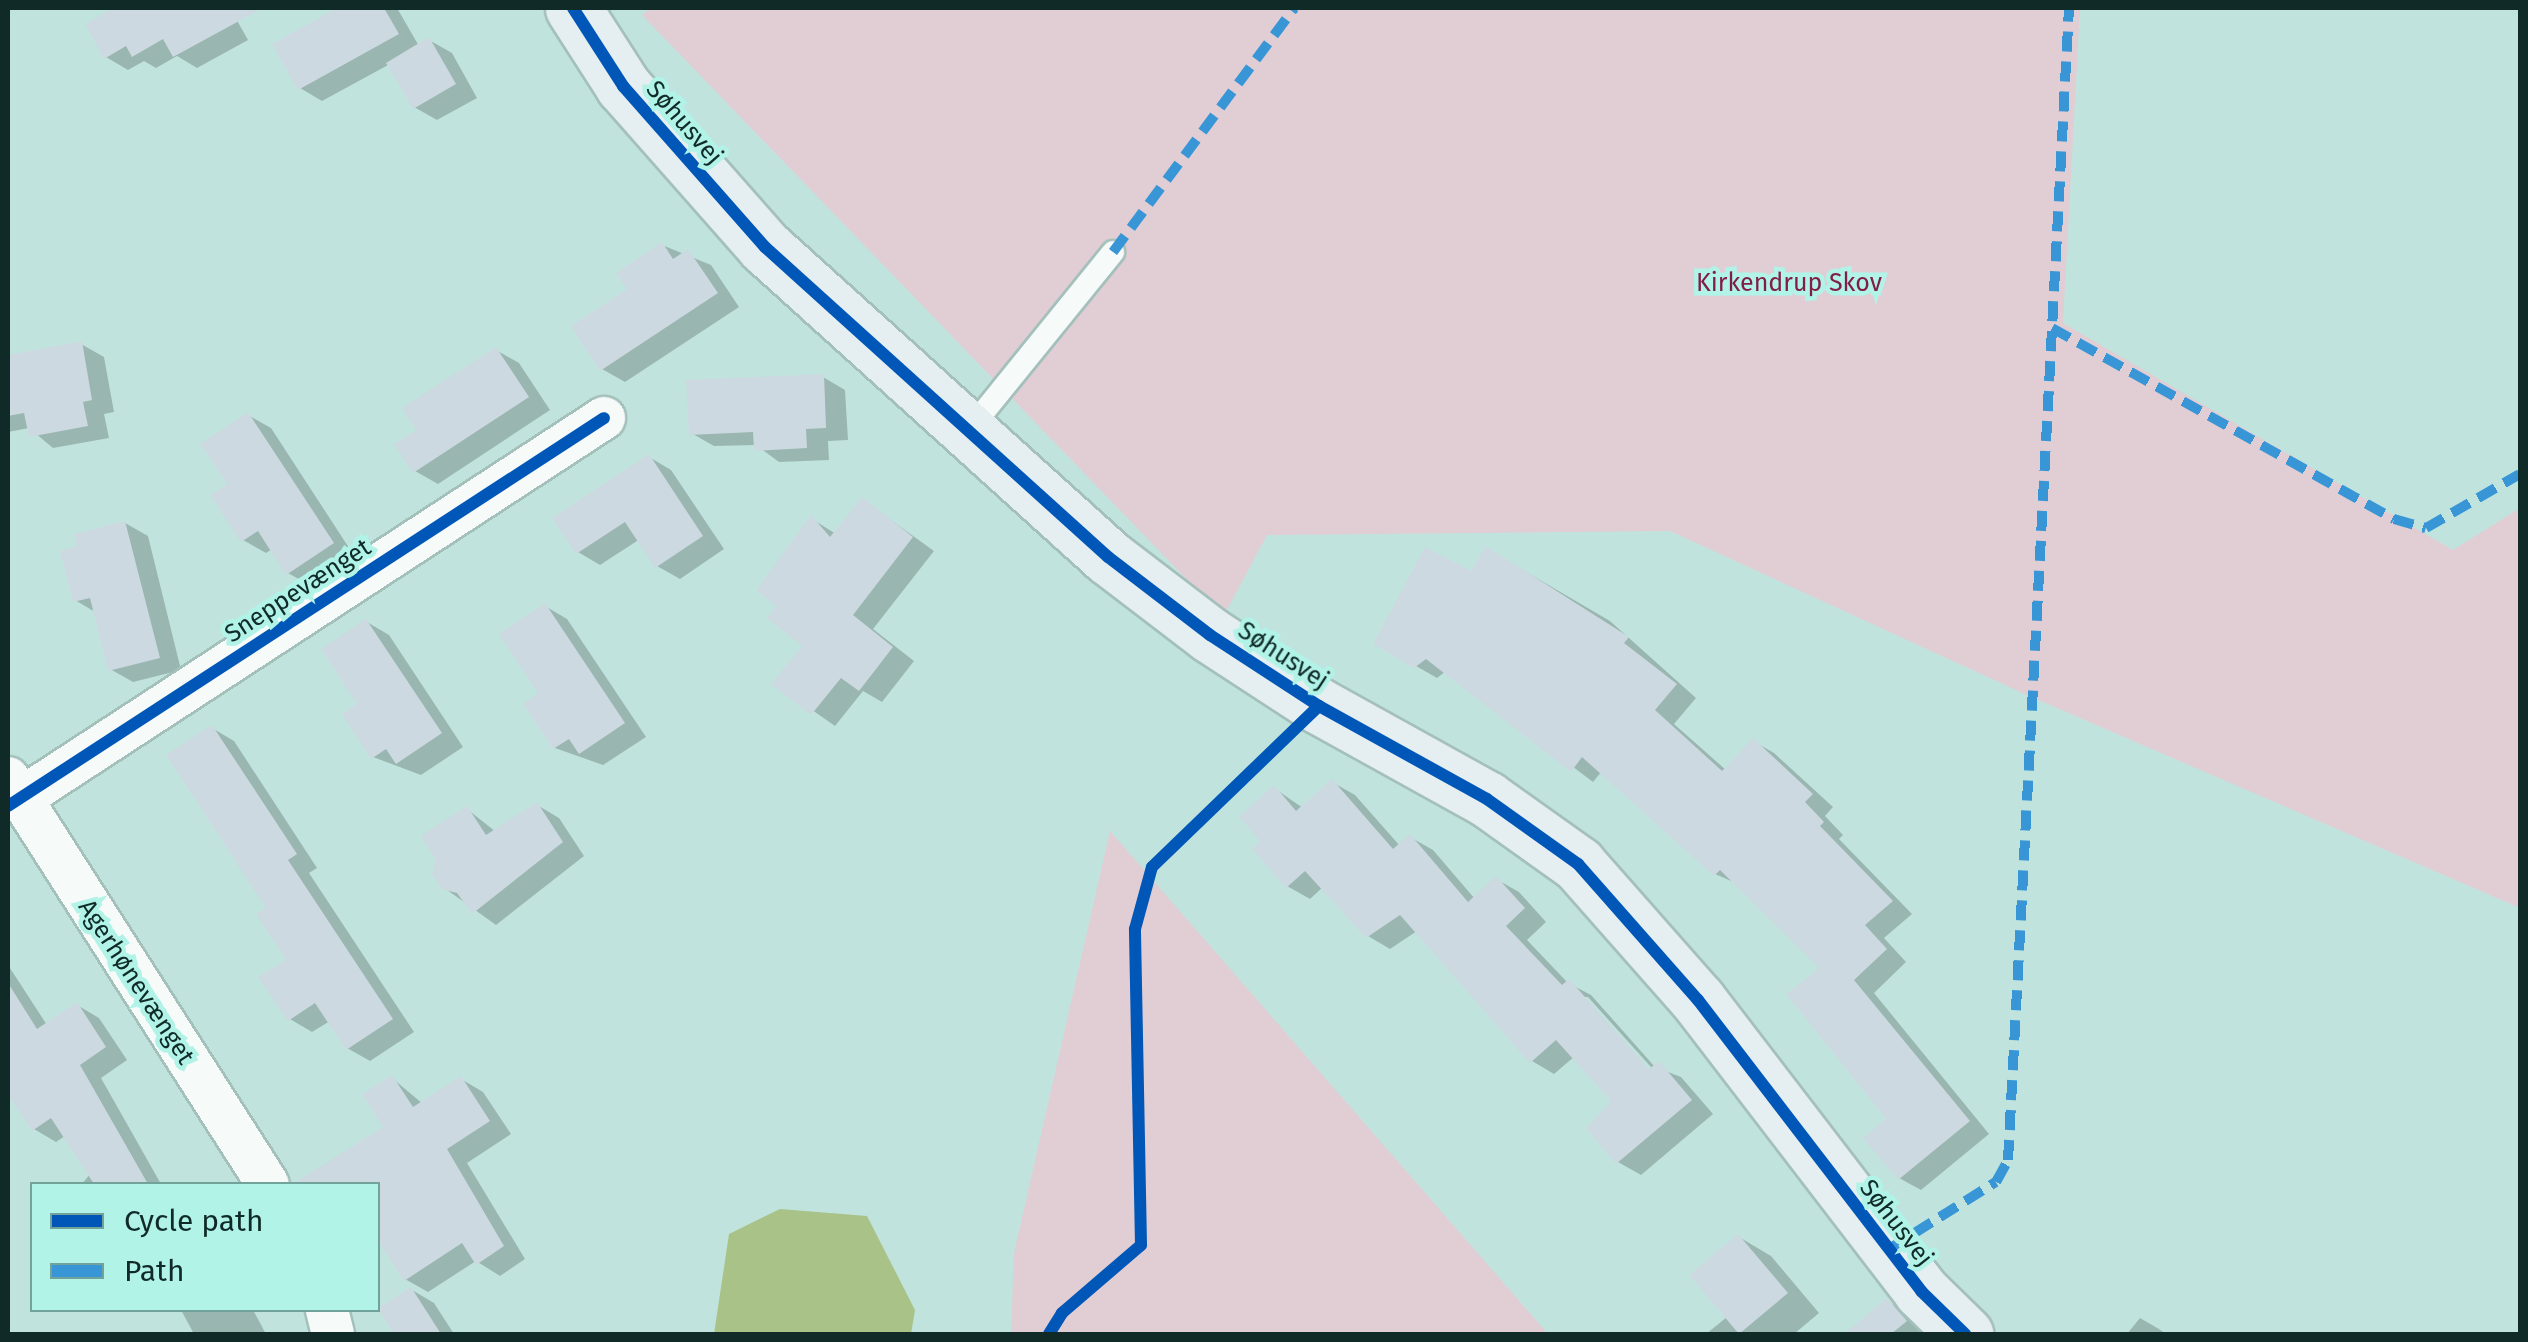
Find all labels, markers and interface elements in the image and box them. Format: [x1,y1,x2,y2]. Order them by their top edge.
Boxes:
street label: Søhusvej [639,75,729,171]
park label: Kirkendrup Skov [1696,268,1882,298]
street label: Sneppevænget [219,533,377,649]
street label: Søhusvej [1232,616,1334,696]
street label: Agerhønevænget [72,894,200,1070]
street label: Søhusvej [1853,1174,1939,1272]
legend [30,1182,380,1312]
text: Cycle path [124,1203,263,1239]
text: Path [124,1253,185,1289]

